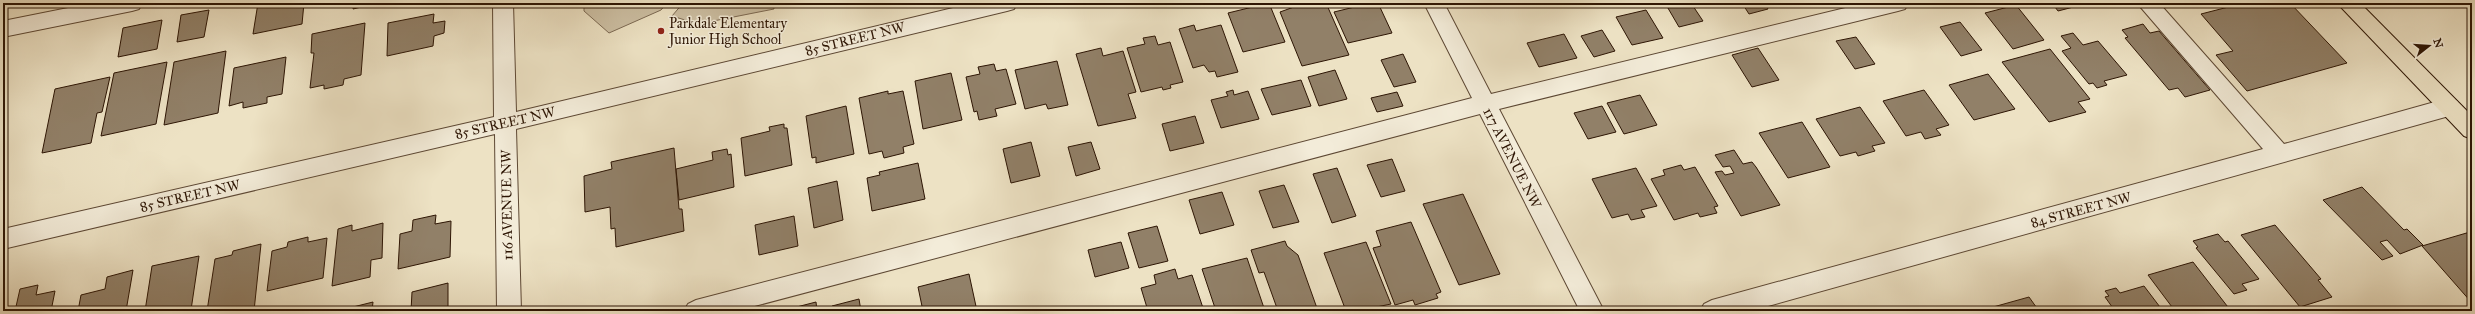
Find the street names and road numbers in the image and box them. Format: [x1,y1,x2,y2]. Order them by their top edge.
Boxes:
street label: 85 STREET NW [803,18,907,60]
street label: 85 STREET NW [453,103,557,143]
street label: 117 AVENUE NW [1479,105,1545,212]
street label: 116 AVENUE NW [498,149,516,260]
street label: 85 STREET NW [138,176,242,216]
street label: 84 STREET NW [2029,188,2134,232]

